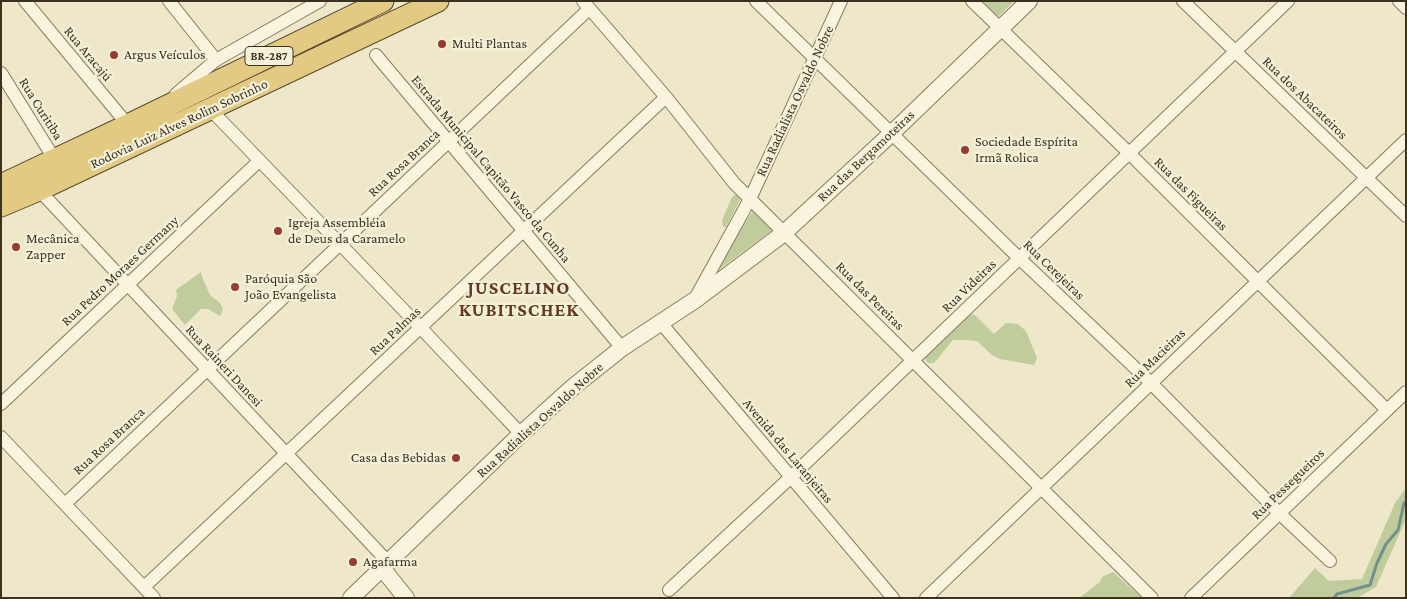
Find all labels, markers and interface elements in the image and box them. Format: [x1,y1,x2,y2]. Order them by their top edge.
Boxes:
street label: Rua Aracajú [60,23,116,85]
street label: Rua Radialista Osvaldo Nobre [753,23,837,179]
place label: Multi Plantas [452,36,527,52]
marker: Multi Plantas [436,38,448,50]
road number: BR-287 [245,46,293,66]
place label: Argus Veículos [124,47,206,63]
marker: Argus Veículos [108,49,120,61]
street label: Rua dos Abacateiros [1259,53,1351,143]
street label: Estrada Municipal Capitão Vasco da Cunha [408,72,574,266]
street label: Rua Curitiba [15,75,67,143]
street label: Rodovia Luiz Alves Rolim Sobrinho [88,75,270,173]
street label: Rua das Bergamoteiras [814,107,918,205]
street label: Rua Rosa Branca [365,126,443,200]
place label: Sociedade Espírita Irmã Rolica [975,134,1078,166]
marker: Sociedade Espírita Irmã Rolica [959,144,971,156]
street label: Rua das Figueiras [1151,154,1231,234]
street label: Rua Pedro Moraes Germany [58,212,182,330]
place label: Igreja Assembléia de Deus da Caramelo [288,215,406,248]
marker: Igreja Assembléia de Deus da Caramelo [272,225,284,237]
place label: Mecânica Zapper [26,231,80,264]
street label: Rua Cerejeiras [1020,236,1088,304]
marker: Mecânica Zapper [10,241,22,253]
street label: Rua Videiras [938,256,1000,316]
street label: Rua das Pereiras [832,258,908,334]
place label: Paróquia São João Evangelista [245,271,337,304]
district label: JUSCELINO KUBITSCHEK [457,277,581,321]
marker: Paróquia São João Evangelista [229,281,241,293]
street label: Rua Palmas [366,303,424,359]
street label: Rua Raineri Danesi [182,322,266,410]
street label: Rua Macieiras [1121,325,1189,391]
street label: Rua Radialista Osvaldo Nobre [473,359,607,481]
street label: Avenida das Laranjeiras [739,395,837,507]
street label: Rua Rosa Branca [70,404,148,478]
street label: Rua Pessegueiros [1248,445,1328,523]
place label: Casa das Bebidas [351,450,446,466]
marker: Casa das Bebidas [450,452,462,464]
place label: Agafarma [363,554,417,570]
marker: Agafarma [347,556,359,568]

